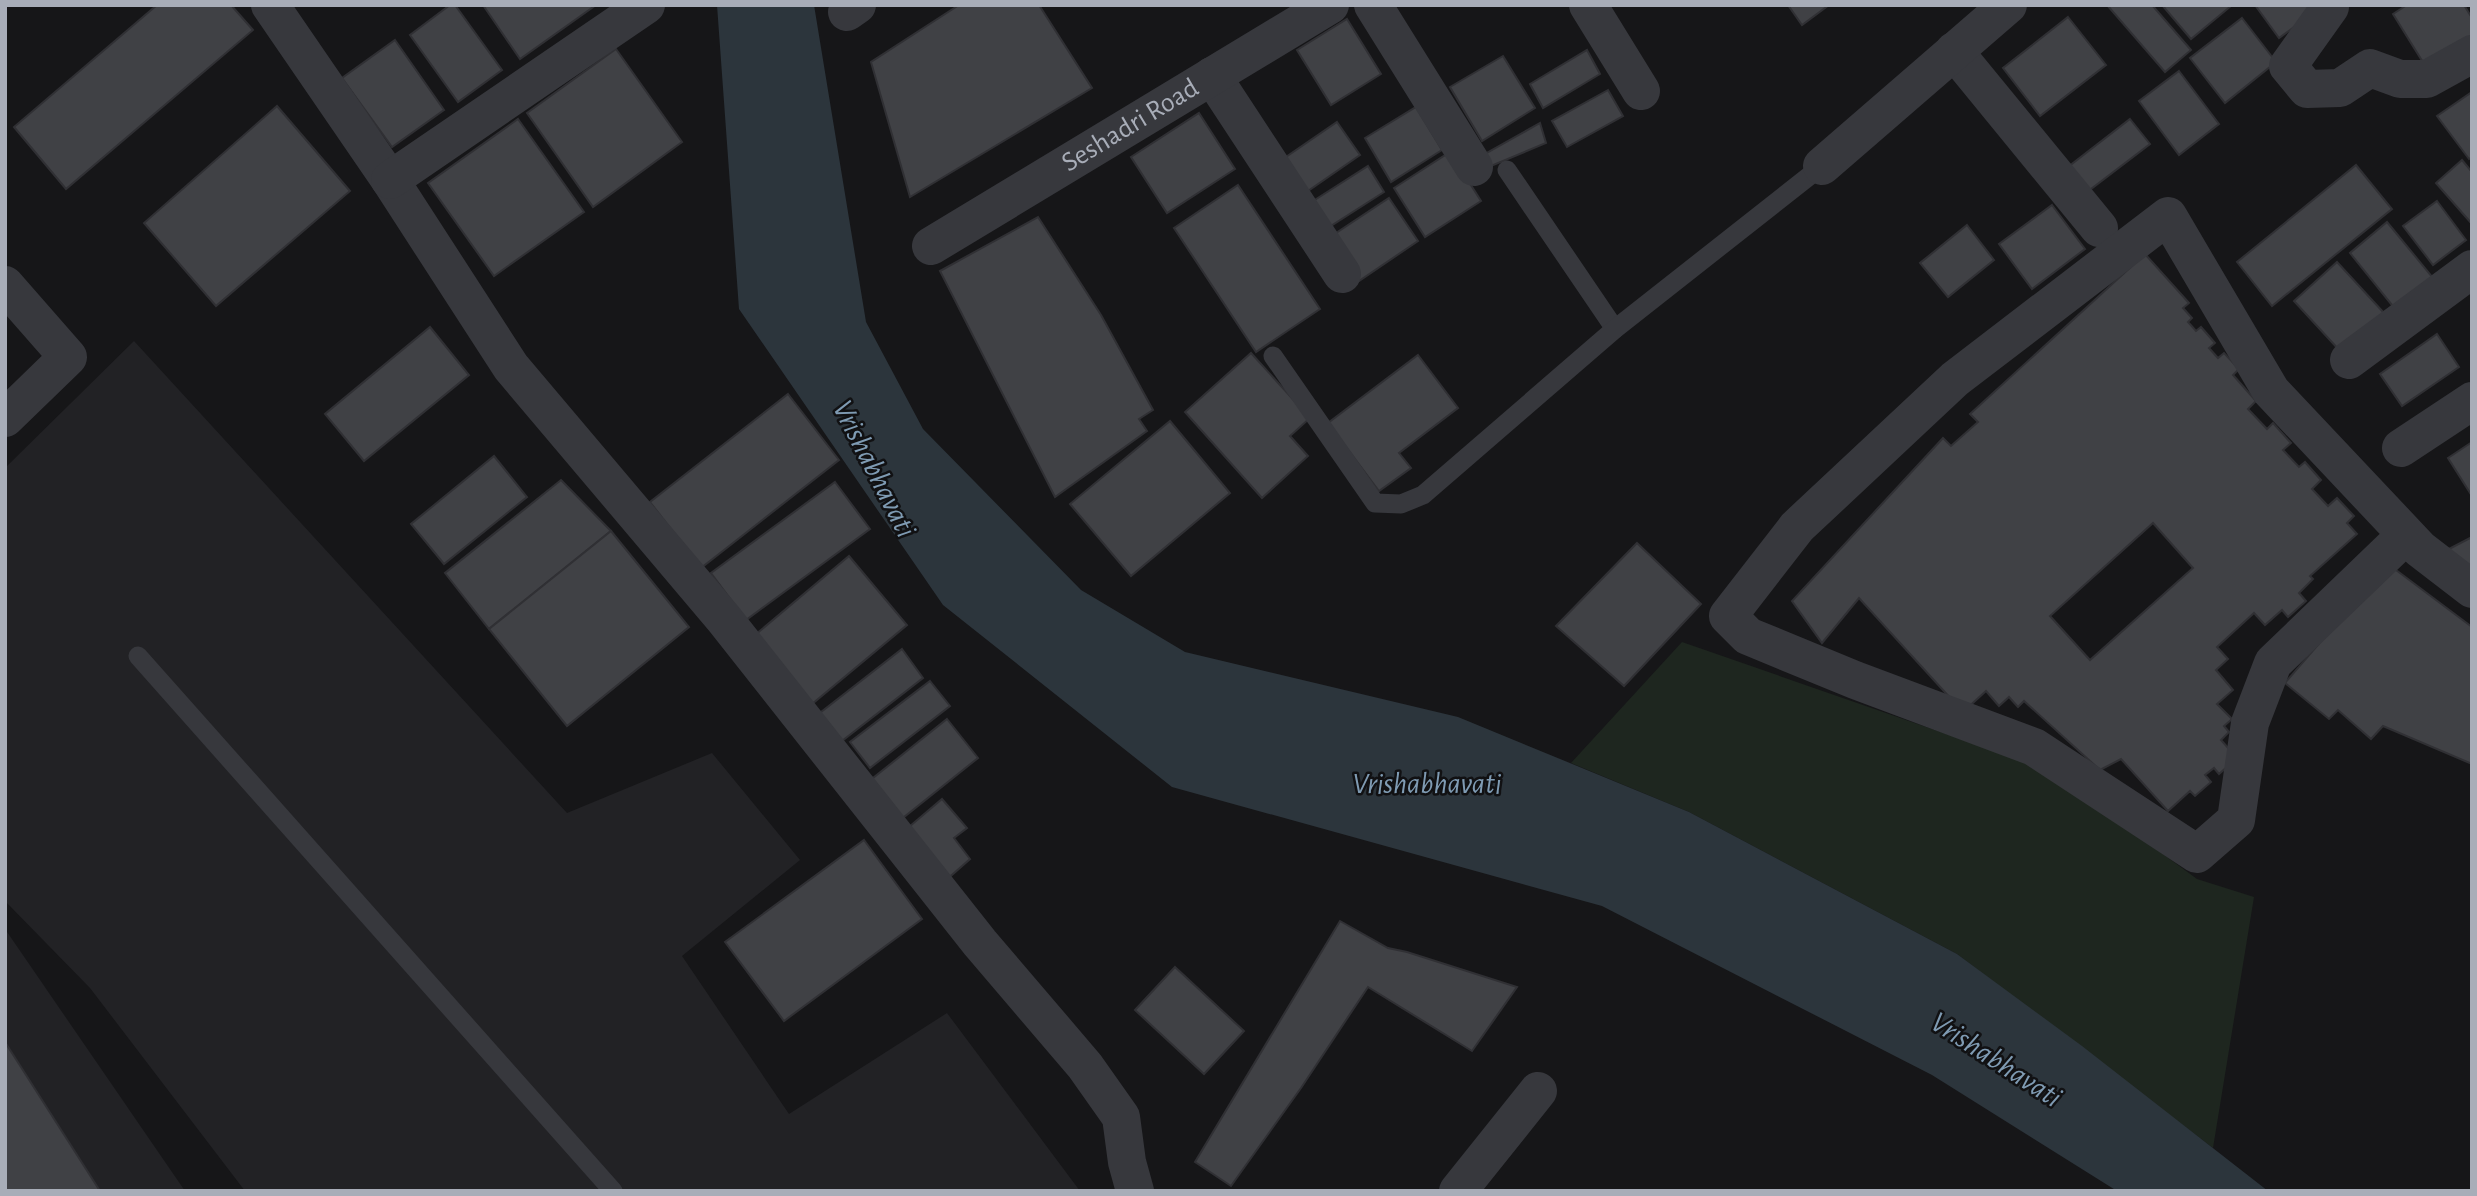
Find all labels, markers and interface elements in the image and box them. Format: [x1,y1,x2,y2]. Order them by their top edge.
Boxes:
street label: Seshadri Road [1057,74,1204,177]
water label: Vrishabhavati [827,396,921,542]
water label: Vrishabhavati [1352,769,1502,799]
water label: Vrishabhavati [1925,1007,2067,1113]

